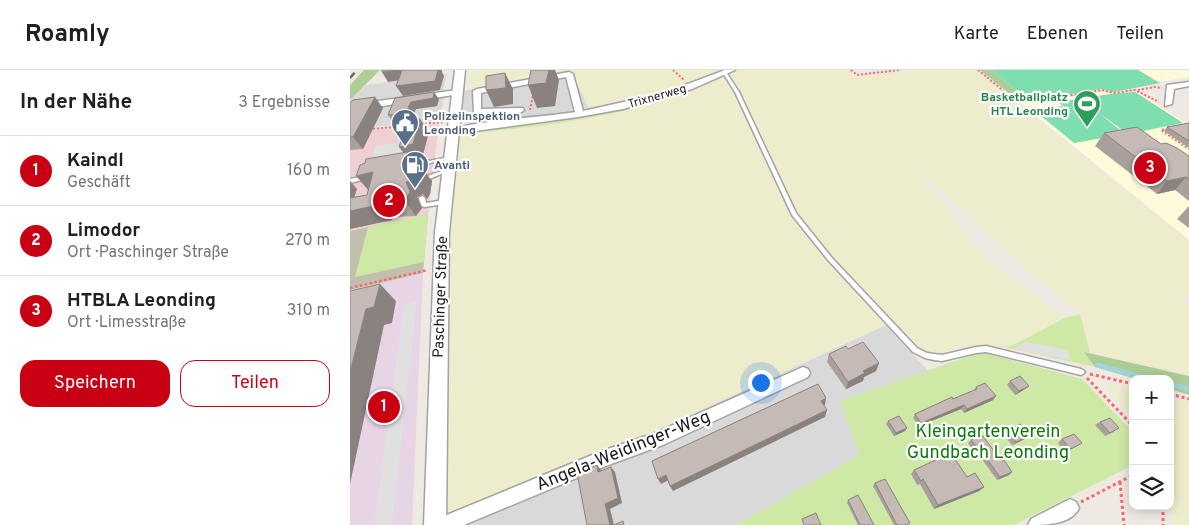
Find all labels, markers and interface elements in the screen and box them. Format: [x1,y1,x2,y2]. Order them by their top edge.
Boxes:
text: Roamly [25,20,110,50]
text: Karte [954,23,999,46]
text: Ebenen [1027,23,1088,46]
text: Teilen [1116,23,1164,46]
street label: Trixnerweg [626,81,688,113]
text: In der Nähe [20,89,132,116]
sports icon: Basketballplatz HTL Leonding [1072,89,1102,128]
place label: Basketballplatz HTL Leonding [981,90,1068,120]
text: 3 Ergebnisse [238,93,330,113]
public building icon: Polizeiinspektion Leonding [390,108,420,147]
place label: Polizeiinspektion Leonding [424,109,520,139]
text: Kaindl [67,149,124,173]
pin: 3 [1134,149,1166,187]
fuel station icon: Avanti [400,150,430,189]
place label: Avanti [434,158,470,174]
text: 1 [33,161,39,181]
text: 160 m [287,161,330,181]
text: Geschäft [67,173,131,193]
pin: 2 [373,182,405,220]
text: Limodor [67,219,140,243]
text: 2 [31,231,41,251]
text: 270 m [285,231,330,251]
street label: Paschinger Straße [430,236,453,358]
text: Ort · Paschinger Straße [67,243,229,263]
text: HTBLA Leonding [67,289,216,313]
text: 3 [31,301,41,321]
text: 310 m [287,301,330,321]
text: Ort · Limesstraße [67,313,186,333]
button: Speichern [20,360,170,407]
button: Teilen [180,360,330,407]
your location [748,370,774,396]
map controls [1129,375,1174,510]
button: + [1129,375,1174,420]
pin: 1 [368,388,400,426]
street label: Angela-Weidinger-Weg [533,406,714,497]
button: − [1129,420,1174,465]
park label: Kleingartenverein Gundbach Leonding [907,421,1069,465]
button: layers [1129,465,1174,510]

